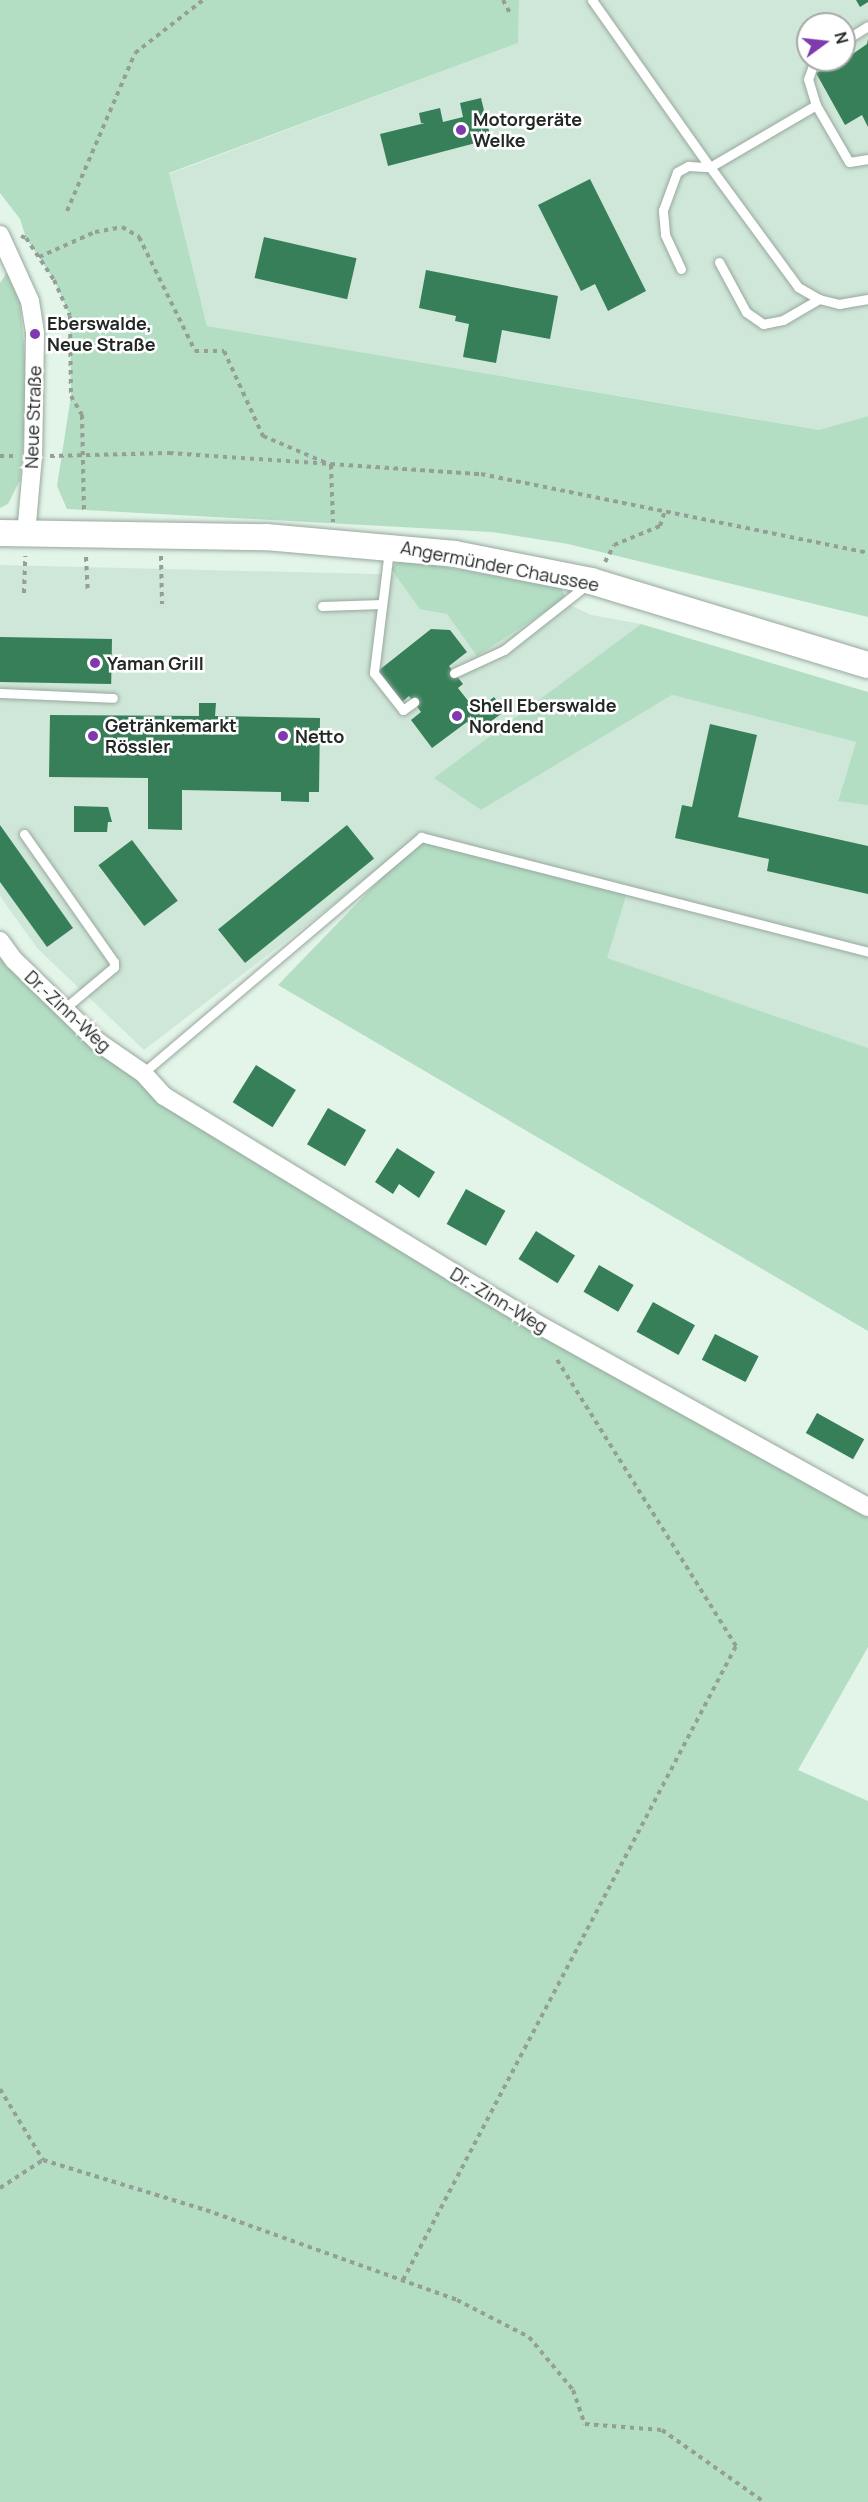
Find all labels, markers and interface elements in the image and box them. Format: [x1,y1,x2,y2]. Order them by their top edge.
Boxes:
north arrow [796,12,856,72]
text: N [829,29,854,46]
place label: Motorgeräte Welke [473,109,582,152]
marker: Motorgeräte Welke [454,123,468,137]
place label: Eberswalde, Neue Straße [47,313,156,356]
marker: Eberswalde, Neue Straße [28,327,42,341]
street label: Neue Straße [20,365,46,469]
street label: Angermünder Chaussee [399,536,601,596]
place label: Yaman Grill [107,652,204,674]
marker: Yaman Grill [88,656,102,670]
place label: Shell Eberswalde Nordend [469,695,617,738]
marker: Shell Eberswalde Nordend [450,709,464,723]
place label: Getränkemarkt Rössler [105,715,237,758]
place label: Netto [295,725,344,747]
marker: Getränkemarkt Rössler [86,729,100,743]
marker: Netto [276,729,290,743]
street label: Dr.-Zinn-Weg [21,966,115,1056]
street label: Dr.-Zinn-Weg [446,1263,552,1337]

